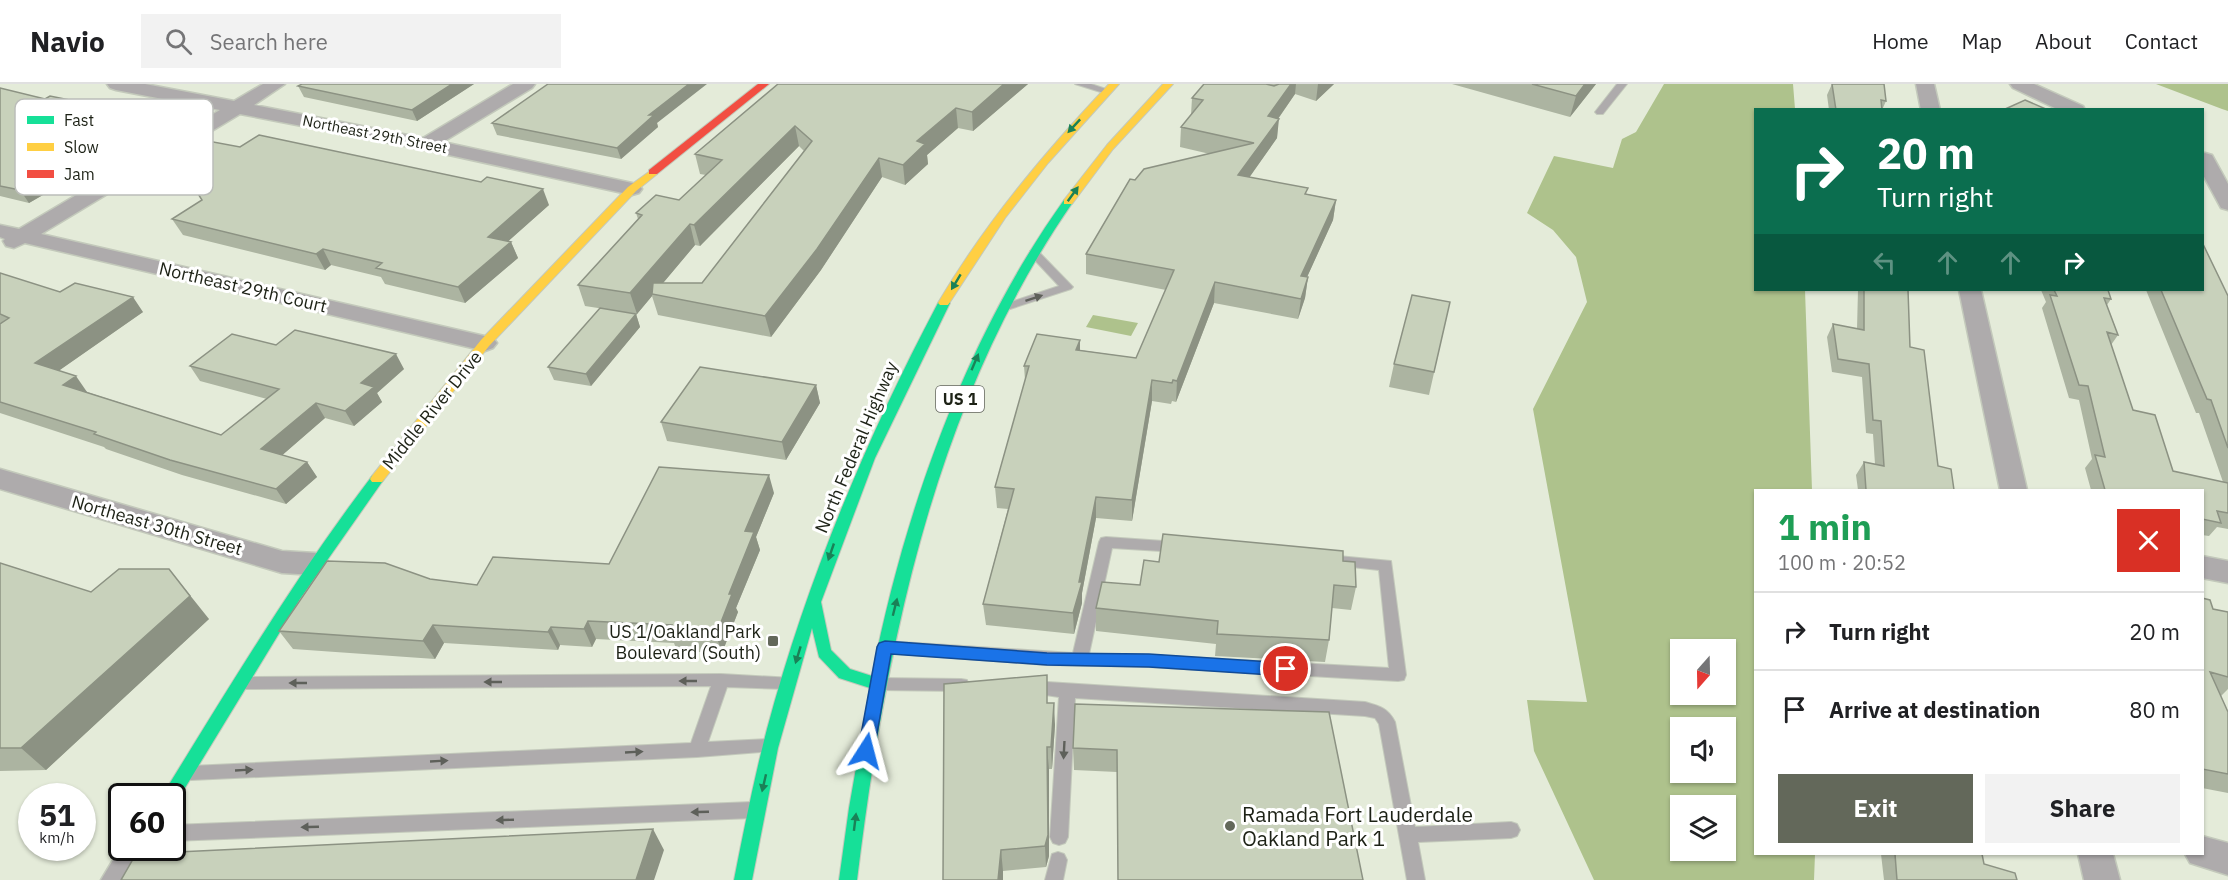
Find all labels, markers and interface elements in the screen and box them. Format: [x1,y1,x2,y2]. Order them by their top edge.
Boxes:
search box [141,14,561,68]
text: Navio [30,23,105,60]
icon: search [162,25,195,58]
text: Search here [210,27,328,56]
text: Home [1872,27,1929,55]
text: Map [1962,27,2002,55]
text: About [2035,27,2092,55]
text: Contact [2125,27,2198,55]
legend [15,99,213,195]
text: Fast [64,110,94,130]
street label: Northeast 29th Street [301,111,449,157]
one-way arrow [1067,119,1081,133]
text: 20 m [1877,126,1975,181]
icon: right [1778,132,1856,210]
text: Slow [64,137,99,157]
text: Jam [64,164,95,184]
text: Turn right [1877,179,1994,214]
one-way arrow [1066,186,1078,201]
icon: left [1868,246,1901,279]
icon: ahead [1931,246,1964,279]
icon: ahead [1994,246,2027,279]
icon: right [2057,246,2090,279]
street label: Northeast 29th Court [157,256,329,318]
one-way arrow [951,274,962,290]
one-way arrow [1025,292,1043,302]
street label: Middle River Drive [377,346,487,474]
one-way arrow [971,354,980,371]
street label: North Federal Highway [809,358,903,536]
road number: US 1 [936,386,984,412]
street label: Northeast 30th Street [69,490,245,560]
text: 1 min [1778,503,1872,550]
button: close [2117,509,2180,572]
one-way arrow [825,543,835,561]
text: 100 m · 20:52 [1778,549,1906,576]
one-way arrow [891,598,900,616]
icon: right [1778,615,1811,648]
text: Turn right [1829,617,1930,646]
text: 20 m [2129,617,2180,646]
place label: US 1/Oakland Park Boulevard (South) [609,620,762,664]
marker: US 1/Oakland Park Boulevard (South) [766,634,780,648]
north arrow [1670,639,1736,705]
map controls [1670,639,1736,861]
pin [1260,643,1311,694]
one-way arrow [792,646,802,664]
icon: arrive [1269,652,1302,685]
one-way arrow [679,676,698,686]
one-way arrow [484,677,503,687]
one-way arrow [289,678,308,688]
icon: arrive [1778,693,1811,726]
text: Arrive at destination [1829,695,2040,724]
text: 80 m [2129,695,2180,724]
button: sound [1670,717,1736,783]
position arrow [834,719,898,783]
one-way arrow [1059,740,1068,759]
one-way arrow [624,748,643,757]
one-way arrow [430,757,449,766]
one-way arrow [235,766,254,775]
one-way arrow [759,774,768,793]
button: Exit [1778,774,1973,843]
button: Share [1985,774,2180,843]
speed limit sign: 60 [108,783,186,861]
text: 51 [39,795,75,834]
button: layers [1670,795,1736,861]
place label: Ramada Fort Lauderdale Oakland Park 1 [1242,800,1473,852]
one-way arrow [690,807,709,816]
one-way arrow [851,812,860,831]
one-way arrow [495,815,514,824]
marker: Ramada Fort Lauderdale Oakland Park 1 [1223,819,1237,833]
one-way arrow [300,823,319,832]
text: km/h [39,828,75,847]

